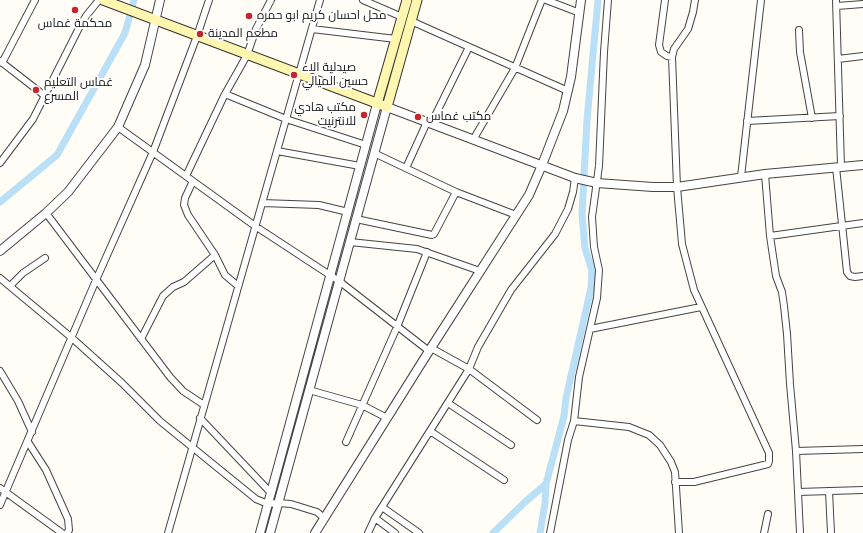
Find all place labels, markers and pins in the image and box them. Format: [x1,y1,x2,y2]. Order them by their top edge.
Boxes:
marker: محكمة غماس [70,5,80,15]
place label: محل احسان كريم ابو حمره [257,9,386,23]
marker: محل احسان كريم ابو حمره [244,11,254,21]
place label: محكمة غماس [38,17,112,31]
place label: مطعم المدينة [208,27,278,41]
marker: مطعم المدينة [195,29,205,39]
place label: صيدلية الاء حسين الميالي [302,61,368,89]
marker: صيدلية الاء حسين الميالي [289,70,299,80]
place label: غماس التعليم المسرع [44,76,113,104]
marker: غماس التعليم المسرع [31,85,41,95]
place label: مكتب هادي للانترنيت [294,101,356,129]
marker: مكتب هادي للانترنيت [359,110,369,120]
place label: مكتب غماس [426,110,491,124]
marker: مكتب غماس [413,112,423,122]

